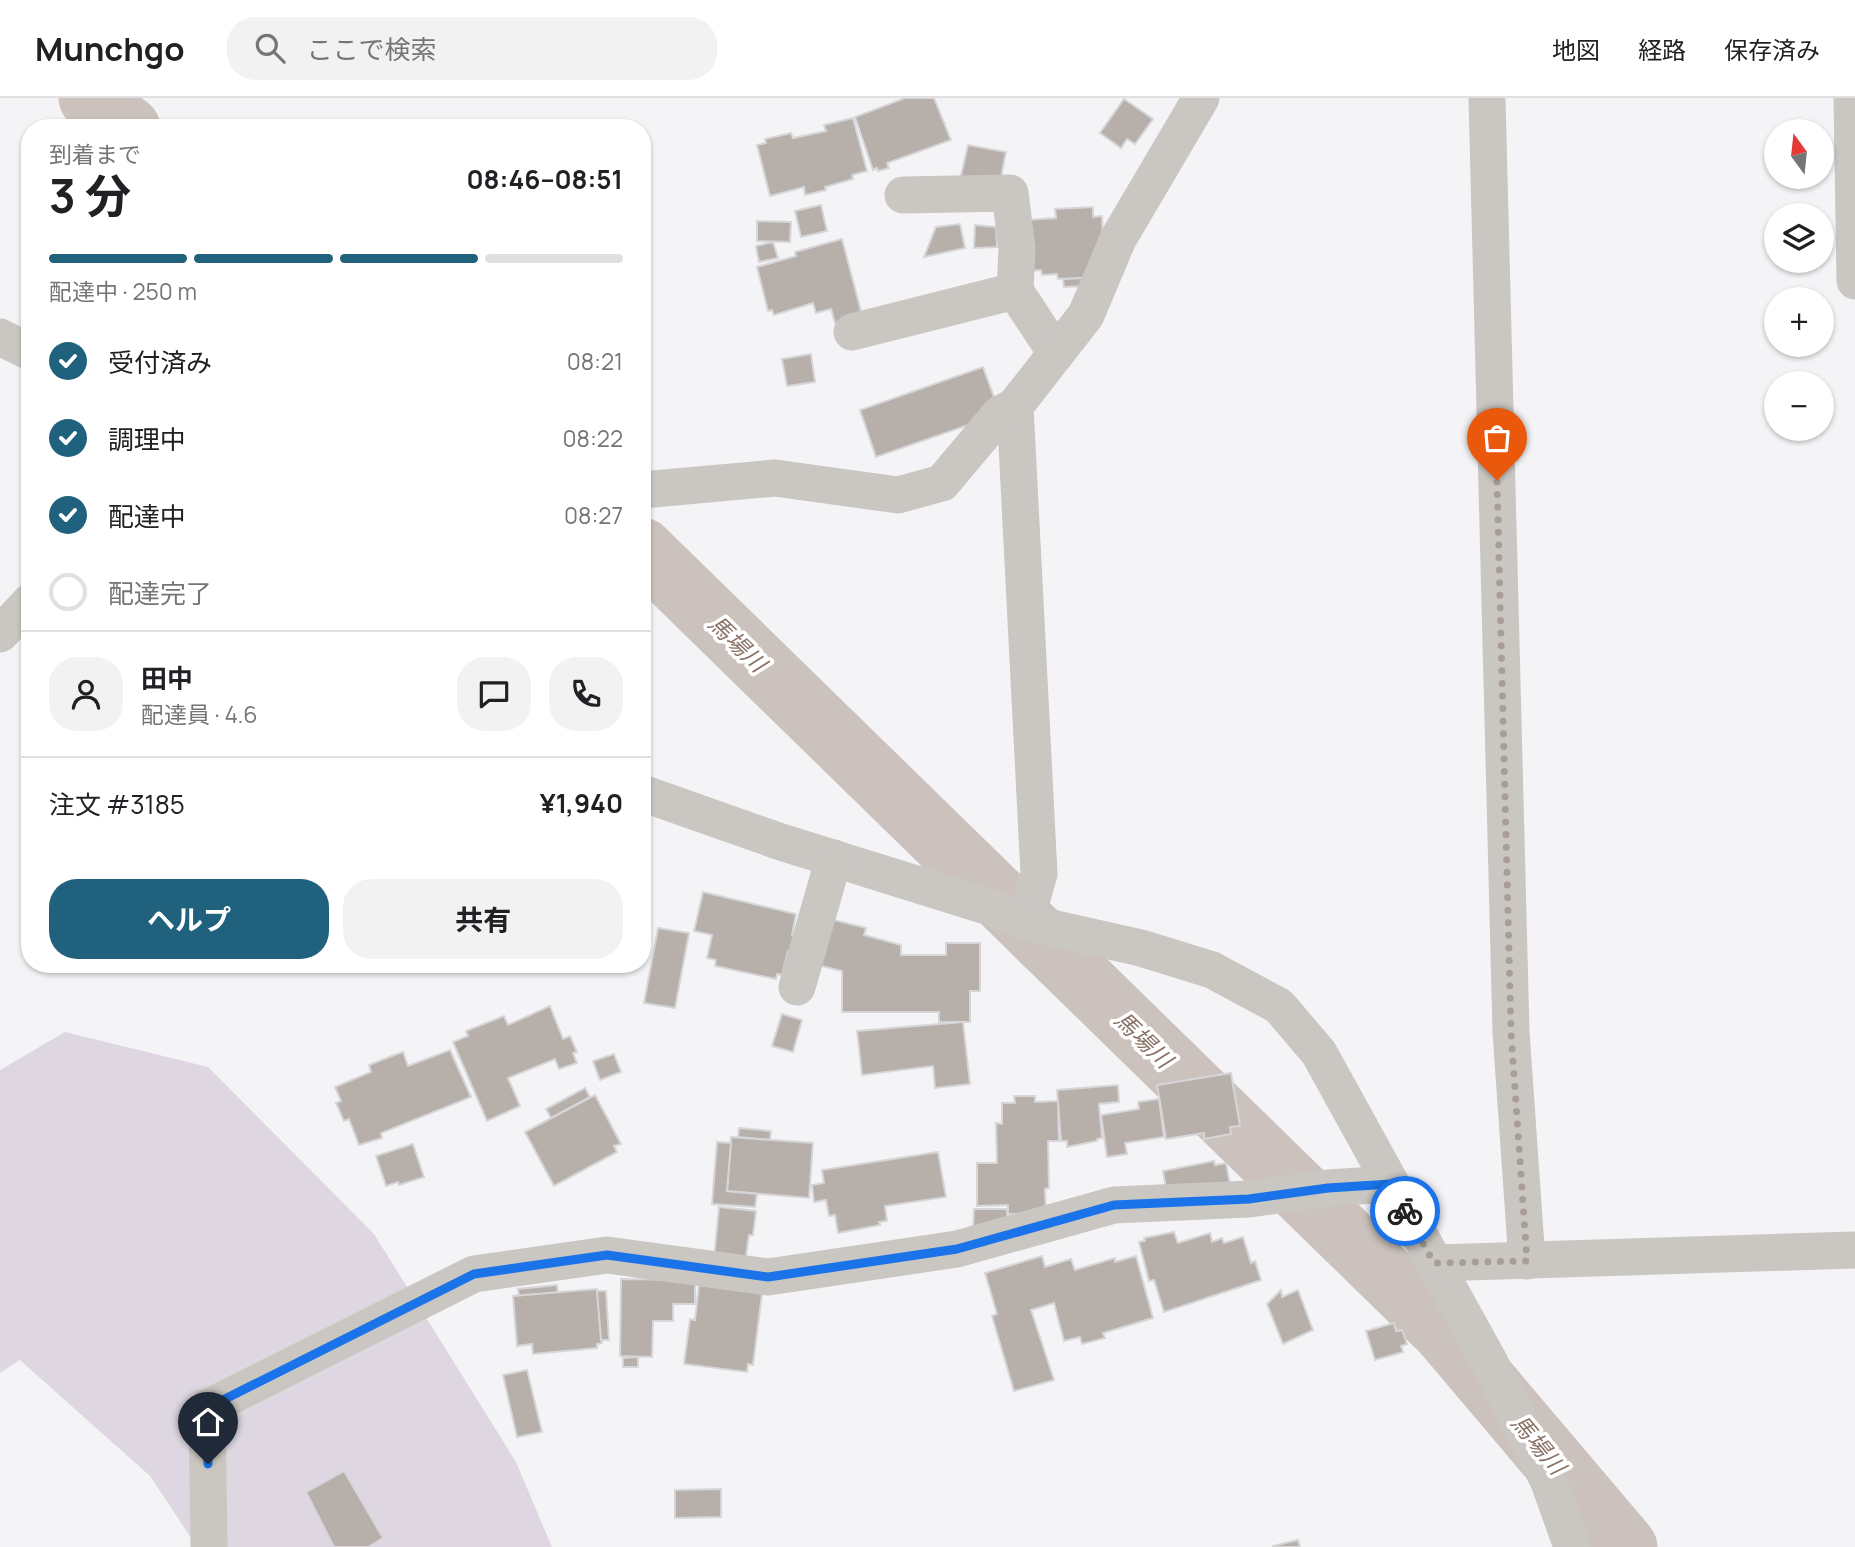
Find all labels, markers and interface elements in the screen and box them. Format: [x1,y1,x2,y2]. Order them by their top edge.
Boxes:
search box [227,17,717,80]
text: Munchgo [35,26,185,71]
icon: search [251,29,289,67]
text: ここで検索 [307,31,437,67]
text: 地図 [1552,33,1600,66]
text: 経路 [1638,33,1686,66]
text: 保存済み [1724,33,1820,66]
north arrow [1764,119,1834,189]
map controls [1764,119,1834,441]
text: 到着まで [49,138,141,170]
text: 08:46–08:51 [466,161,623,197]
text: 3 分 [49,164,131,227]
button: layers [1764,203,1834,273]
text: 配達中 · 250 m [49,275,197,307]
button: + [1764,287,1834,357]
icon: check [49,342,87,380]
text: 受付済み [108,344,212,380]
text: 08:21 [567,345,623,377]
button: − [1764,371,1834,441]
pin [1467,408,1527,480]
icon: check [49,419,87,457]
icon: bag [1478,419,1516,457]
text: 調理中 [108,421,186,457]
text: 08:22 [563,422,623,454]
icon: check [49,496,87,534]
text: 配達中 [108,498,186,534]
text: 08:27 [564,499,623,531]
text: 配達完了 [108,575,212,611]
water label: 馬場川 [702,608,776,681]
button: person [49,657,123,731]
button: chat [457,657,531,731]
button: phone [549,657,623,731]
text: 田中 [141,660,193,696]
text: 配達員 · 4.6 [141,698,258,730]
text: ¥1,940 [540,785,623,821]
text: 注文 #3185 [49,786,185,822]
button: ヘルプ [49,879,329,959]
button: 共有 [343,879,623,959]
water label: 馬場川 [1108,1004,1182,1077]
courier [1370,1176,1440,1246]
icon: bike [1386,1192,1424,1230]
pin [178,1392,238,1464]
icon: home [189,1403,227,1441]
water label: 馬場川 [1505,1407,1575,1483]

